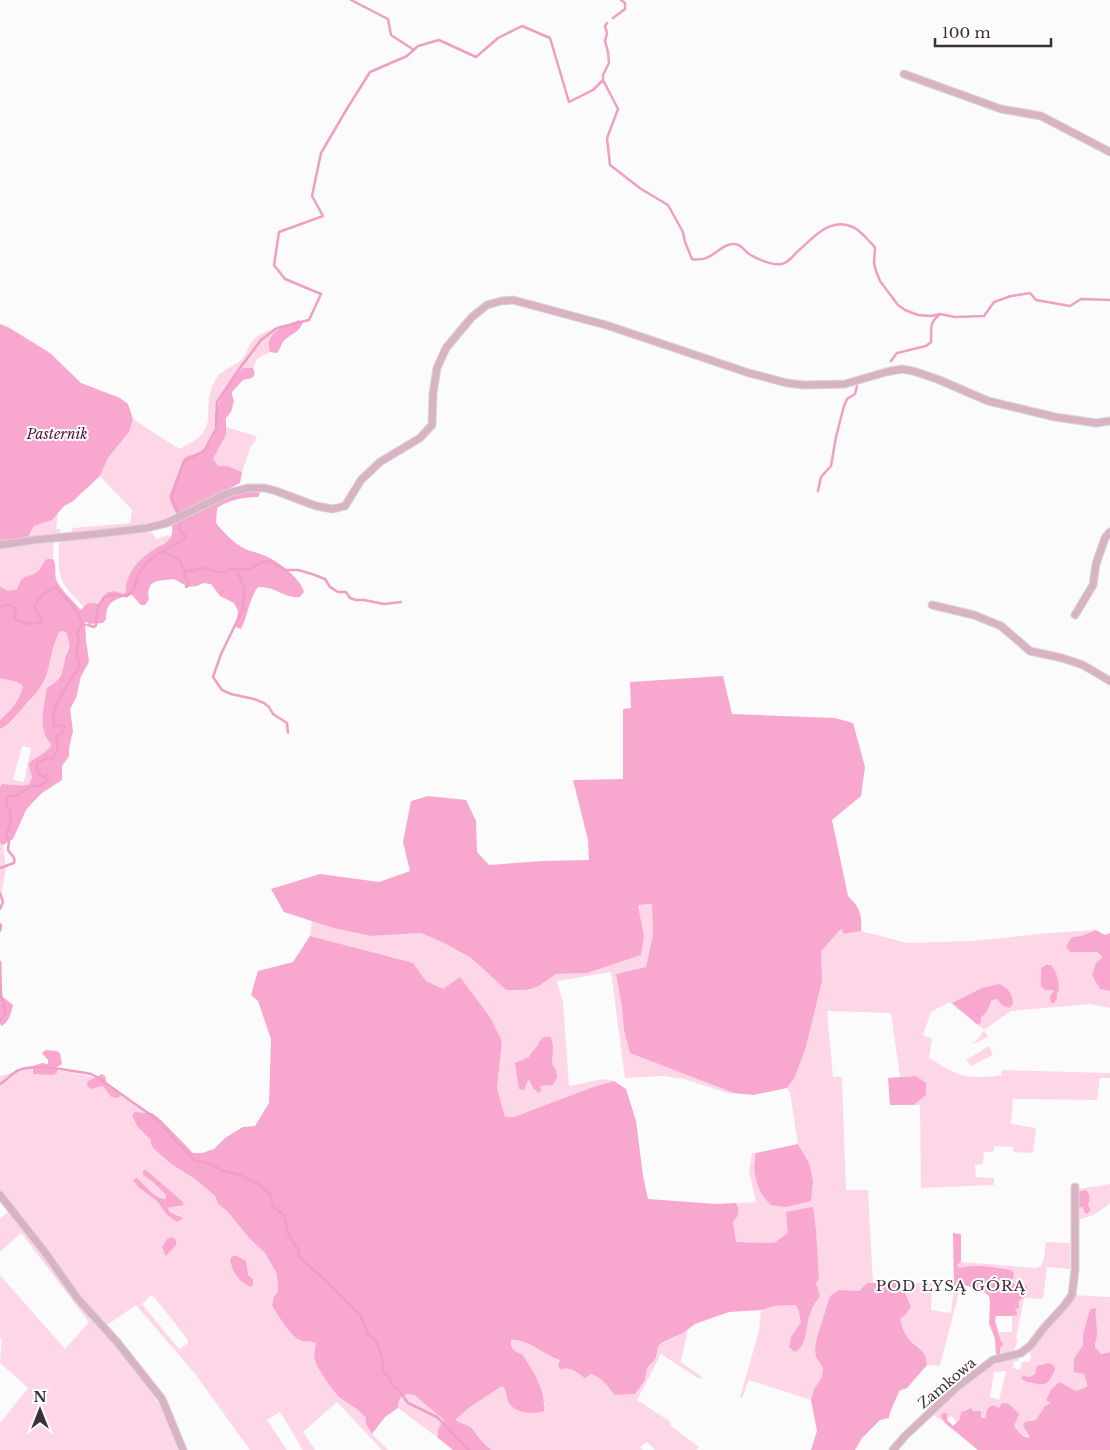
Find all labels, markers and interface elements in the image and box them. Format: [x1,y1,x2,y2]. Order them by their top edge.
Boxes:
scale bar [935,15,1051,47]
text: 100 m [942,23,991,42]
park label: Pasternik [25,425,88,443]
district label: POD ŁYSĄ GÓRĄ [876,1276,1026,1295]
street label: Zamkowa [914,1353,980,1412]
north arrow [15,1385,65,1435]
text: N [33,1388,47,1406]

